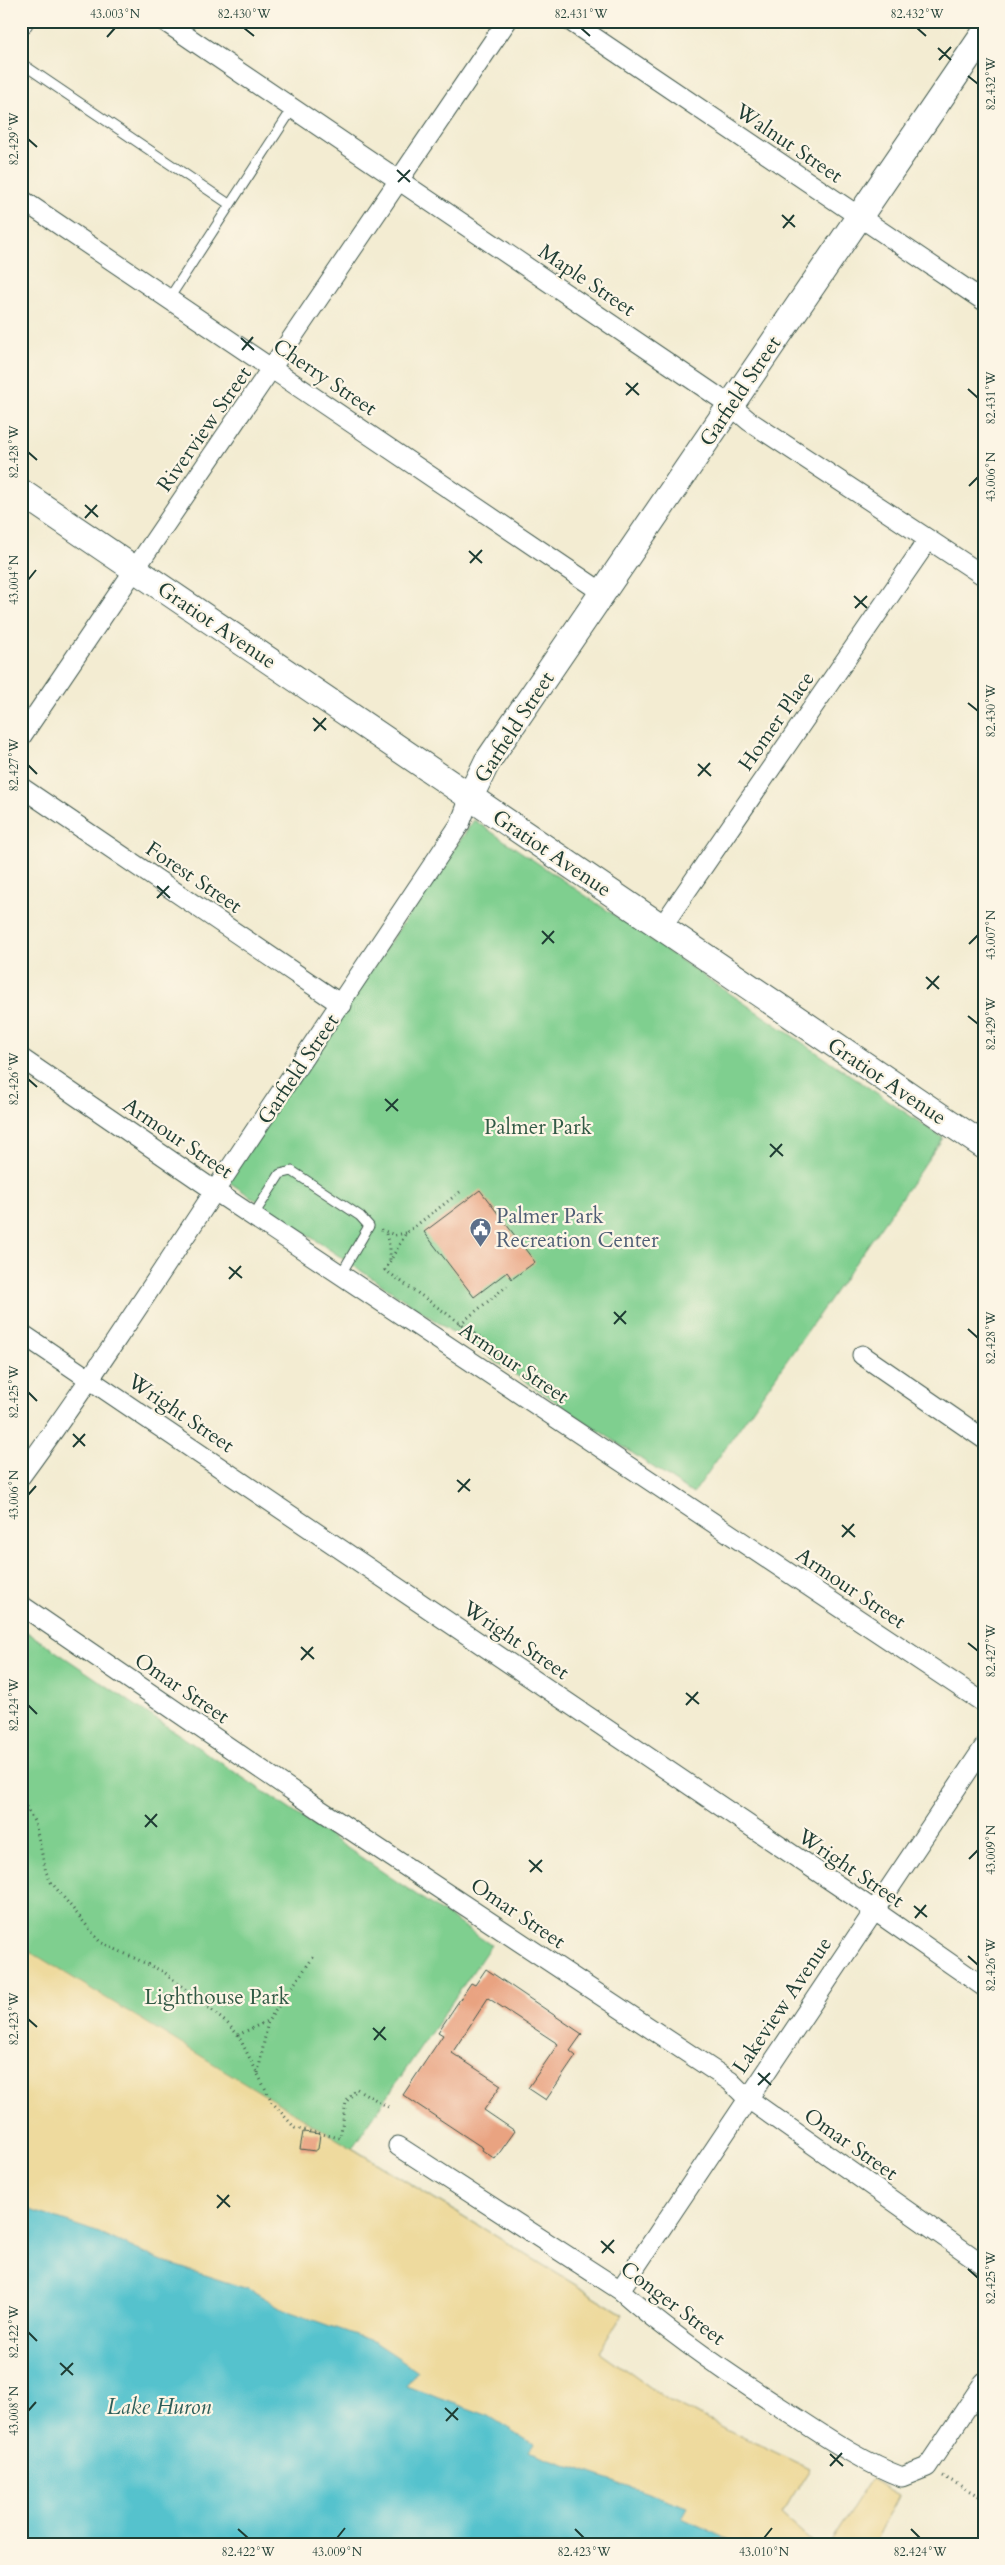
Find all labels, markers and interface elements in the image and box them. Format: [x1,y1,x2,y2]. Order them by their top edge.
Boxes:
text: 43.003°N [90,6,141,22]
text: 82.430°W [217,6,271,22]
text: 82.431°W [554,6,608,22]
text: 82.432°W [890,6,944,22]
text: 82.432°W [983,57,999,111]
street label: Walnut Street [728,96,848,190]
text: 82.429°W [6,112,22,166]
street label: Maple Street [533,237,641,324]
street label: Garfield Street [693,330,788,452]
street label: Cherry Street [267,332,383,423]
street label: Riverview Street [150,360,259,498]
text: 82.431°W [983,371,999,425]
text: 82.428°W [6,425,22,479]
text: 43.006°N [983,451,999,502]
text: 43.004°N [6,554,22,605]
street label: Gratiot Avenue [152,575,282,676]
street label: Garfield Street [468,666,561,789]
street label: Homer Place [731,666,821,777]
text: 82.430°W [983,684,999,738]
text: 82.427°W [6,738,22,792]
street label: Gratiot Avenue [487,803,617,904]
street label: Forest Street [140,835,248,920]
text: 43.007°N [983,909,999,960]
text: 82.429°W [983,997,999,1051]
street label: Garfield Street [251,1008,346,1130]
street label: Gratiot Avenue [822,1031,952,1132]
text: 82.426°W [6,1052,22,1106]
street label: Armour Street [117,1091,239,1186]
park label: Palmer Park [484,1113,593,1142]
place label: Palmer Park Recreation Center [496,1202,659,1255]
public building icon: Palmer Park Recreation Center [468,1216,492,1247]
text: 82.428°W [983,1311,999,1365]
street label: Armour Street [453,1316,575,1411]
text: 82.425°W [6,1365,22,1419]
street label: Wright Street [121,1366,240,1460]
text: 43.006°N [6,1469,22,1520]
street label: Armour Street [790,1541,912,1636]
street label: Wright Street [456,1593,575,1687]
text: 82.427°W [983,1624,999,1678]
street label: Omar Street [129,1646,235,1731]
text: 82.424°W [6,1678,22,1732]
street label: Wright Street [791,1821,910,1915]
text: 43.009°N [983,1824,999,1875]
street label: Omar Street [465,1871,571,1956]
street label: Lakeview Avenue [726,1931,839,2079]
text: 82.426°W [983,1938,999,1992]
park label: Lighthouse Park [144,1983,291,2012]
text: 82.423°W [6,1992,22,2046]
street label: Omar Street [798,2101,904,2188]
text: 82.425°W [983,2251,999,2305]
street label: Conger Street [614,2254,731,2353]
text: 82.422°W [6,2305,22,2359]
text: 43.008°N [6,2385,22,2436]
water label: Lake Huron [107,2392,211,2422]
text: 82.422°W [221,2544,275,2560]
text: 43.009°N [312,2544,363,2560]
text: 82.423°W [557,2544,611,2560]
text: 43.010°N [739,2544,790,2560]
text: 82.424°W [893,2544,947,2560]

